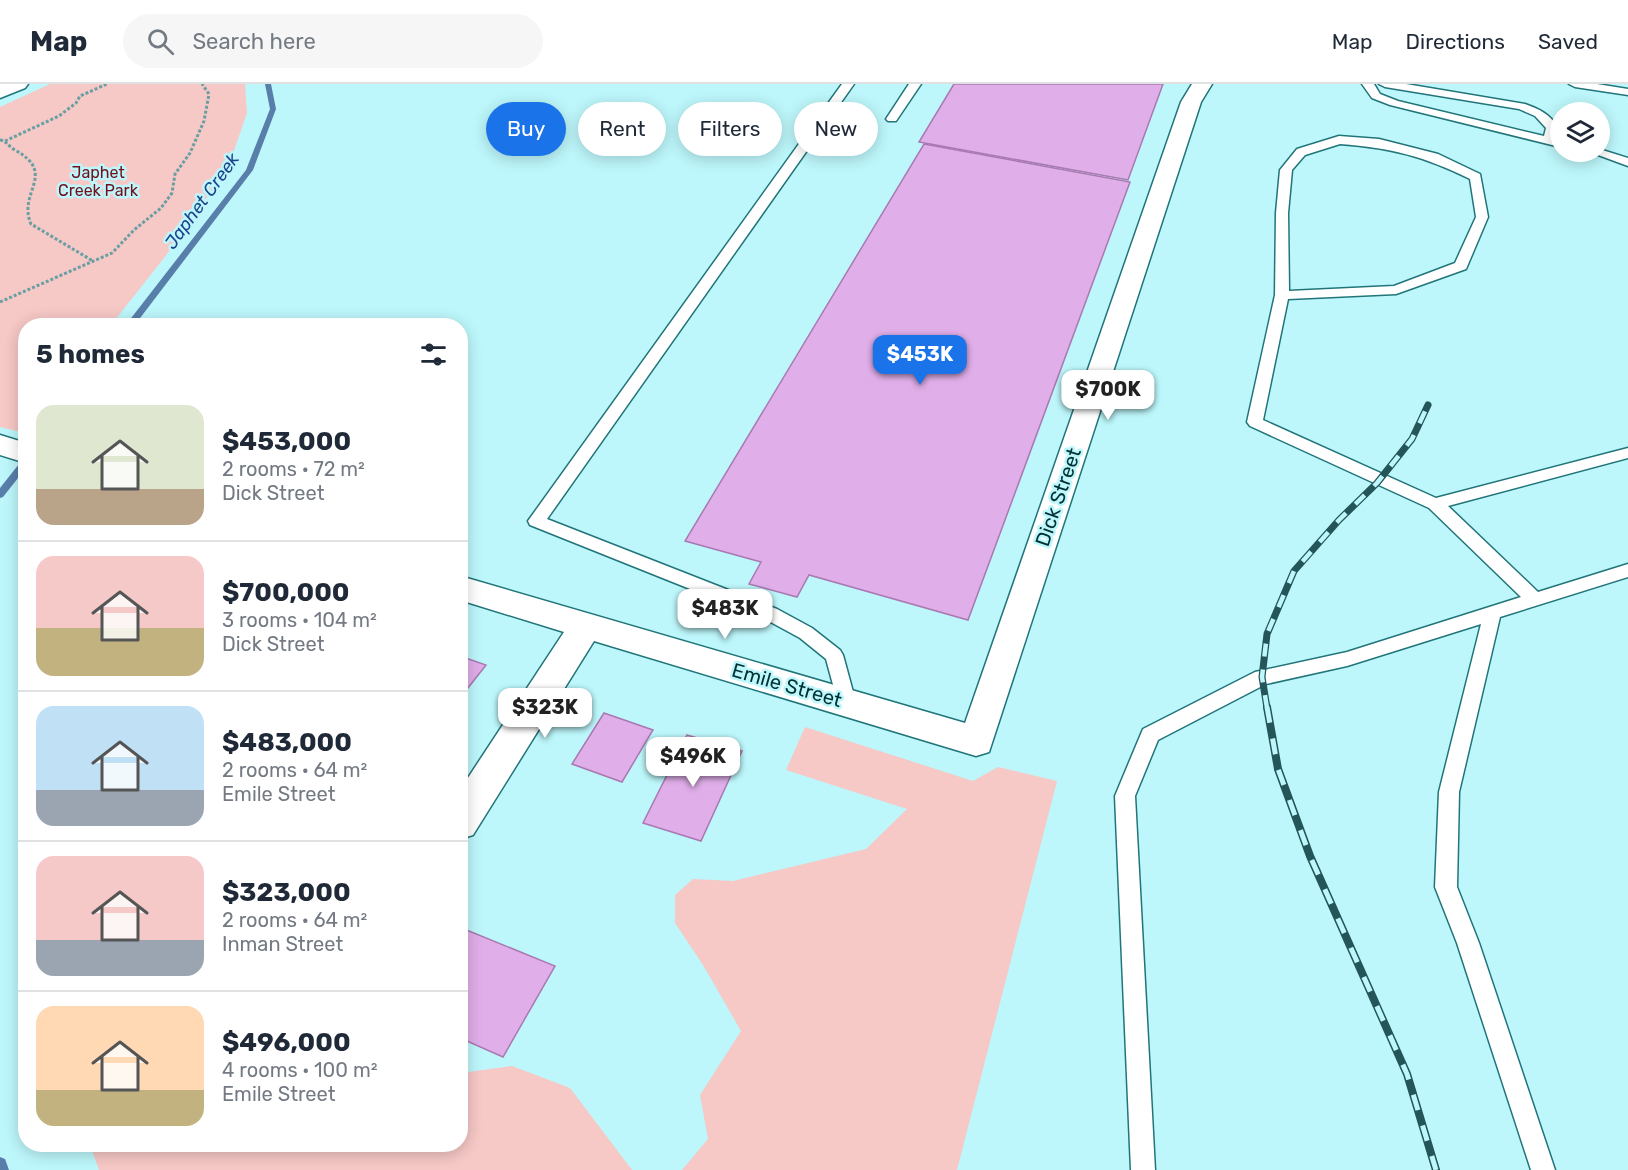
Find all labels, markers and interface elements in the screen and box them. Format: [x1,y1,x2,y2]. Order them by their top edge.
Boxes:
search box [123,14,543,68]
text: Map [30,25,87,58]
icon: search [144,25,177,58]
text: Search here [192,28,316,55]
text: Map [1332,29,1373,54]
text: Directions [1406,29,1505,54]
text: Saved [1538,29,1598,54]
chip: Buy [486,102,566,156]
chip: Rent [578,102,666,156]
chip: Filters [678,102,782,156]
chip: New [794,102,878,156]
map controls [1550,102,1610,162]
button: layers [1550,102,1610,162]
water label: Japhet Creek [160,148,245,253]
park label: Japhet Creek Park [58,163,139,200]
pin: $453K [878,335,962,386]
icon: filters [417,338,450,371]
text: 5 homes [36,339,145,370]
text: $453K [887,342,953,366]
pin: $700K [1066,370,1150,421]
text: $700K [1075,377,1141,401]
text: $453,000 [222,426,351,457]
icon: home [84,429,156,501]
street label: Dick Street [1030,444,1086,549]
text: 2 rooms · 72 m² [222,457,365,481]
text: Dick Street [222,481,325,505]
text: $700,000 [222,577,350,608]
icon: home [84,580,156,652]
pin: $483K [683,589,767,640]
text: $483K [692,596,759,620]
text: 3 rooms · 104 m² [222,608,377,632]
text: Dick Street [222,632,325,656]
street label: Emile Street [729,658,845,712]
pin: $323K [503,688,587,739]
text: $323K [512,695,578,719]
text: $483,000 [222,727,352,758]
icon: home [84,730,156,802]
pin: $496K [651,737,735,788]
text: $496K [660,744,726,768]
text: 2 rooms · 64 m² [222,758,367,782]
text: Emile Street [222,782,336,806]
text: $323,000 [222,877,351,908]
icon: home [84,880,156,952]
text: 2 rooms · 64 m² [222,908,367,932]
text: Inman Street [222,932,343,956]
text: $496,000 [222,1027,351,1058]
icon: home [84,1030,156,1102]
text: 4 rooms · 100 m² [222,1058,378,1082]
text: Emile Street [222,1082,336,1106]

